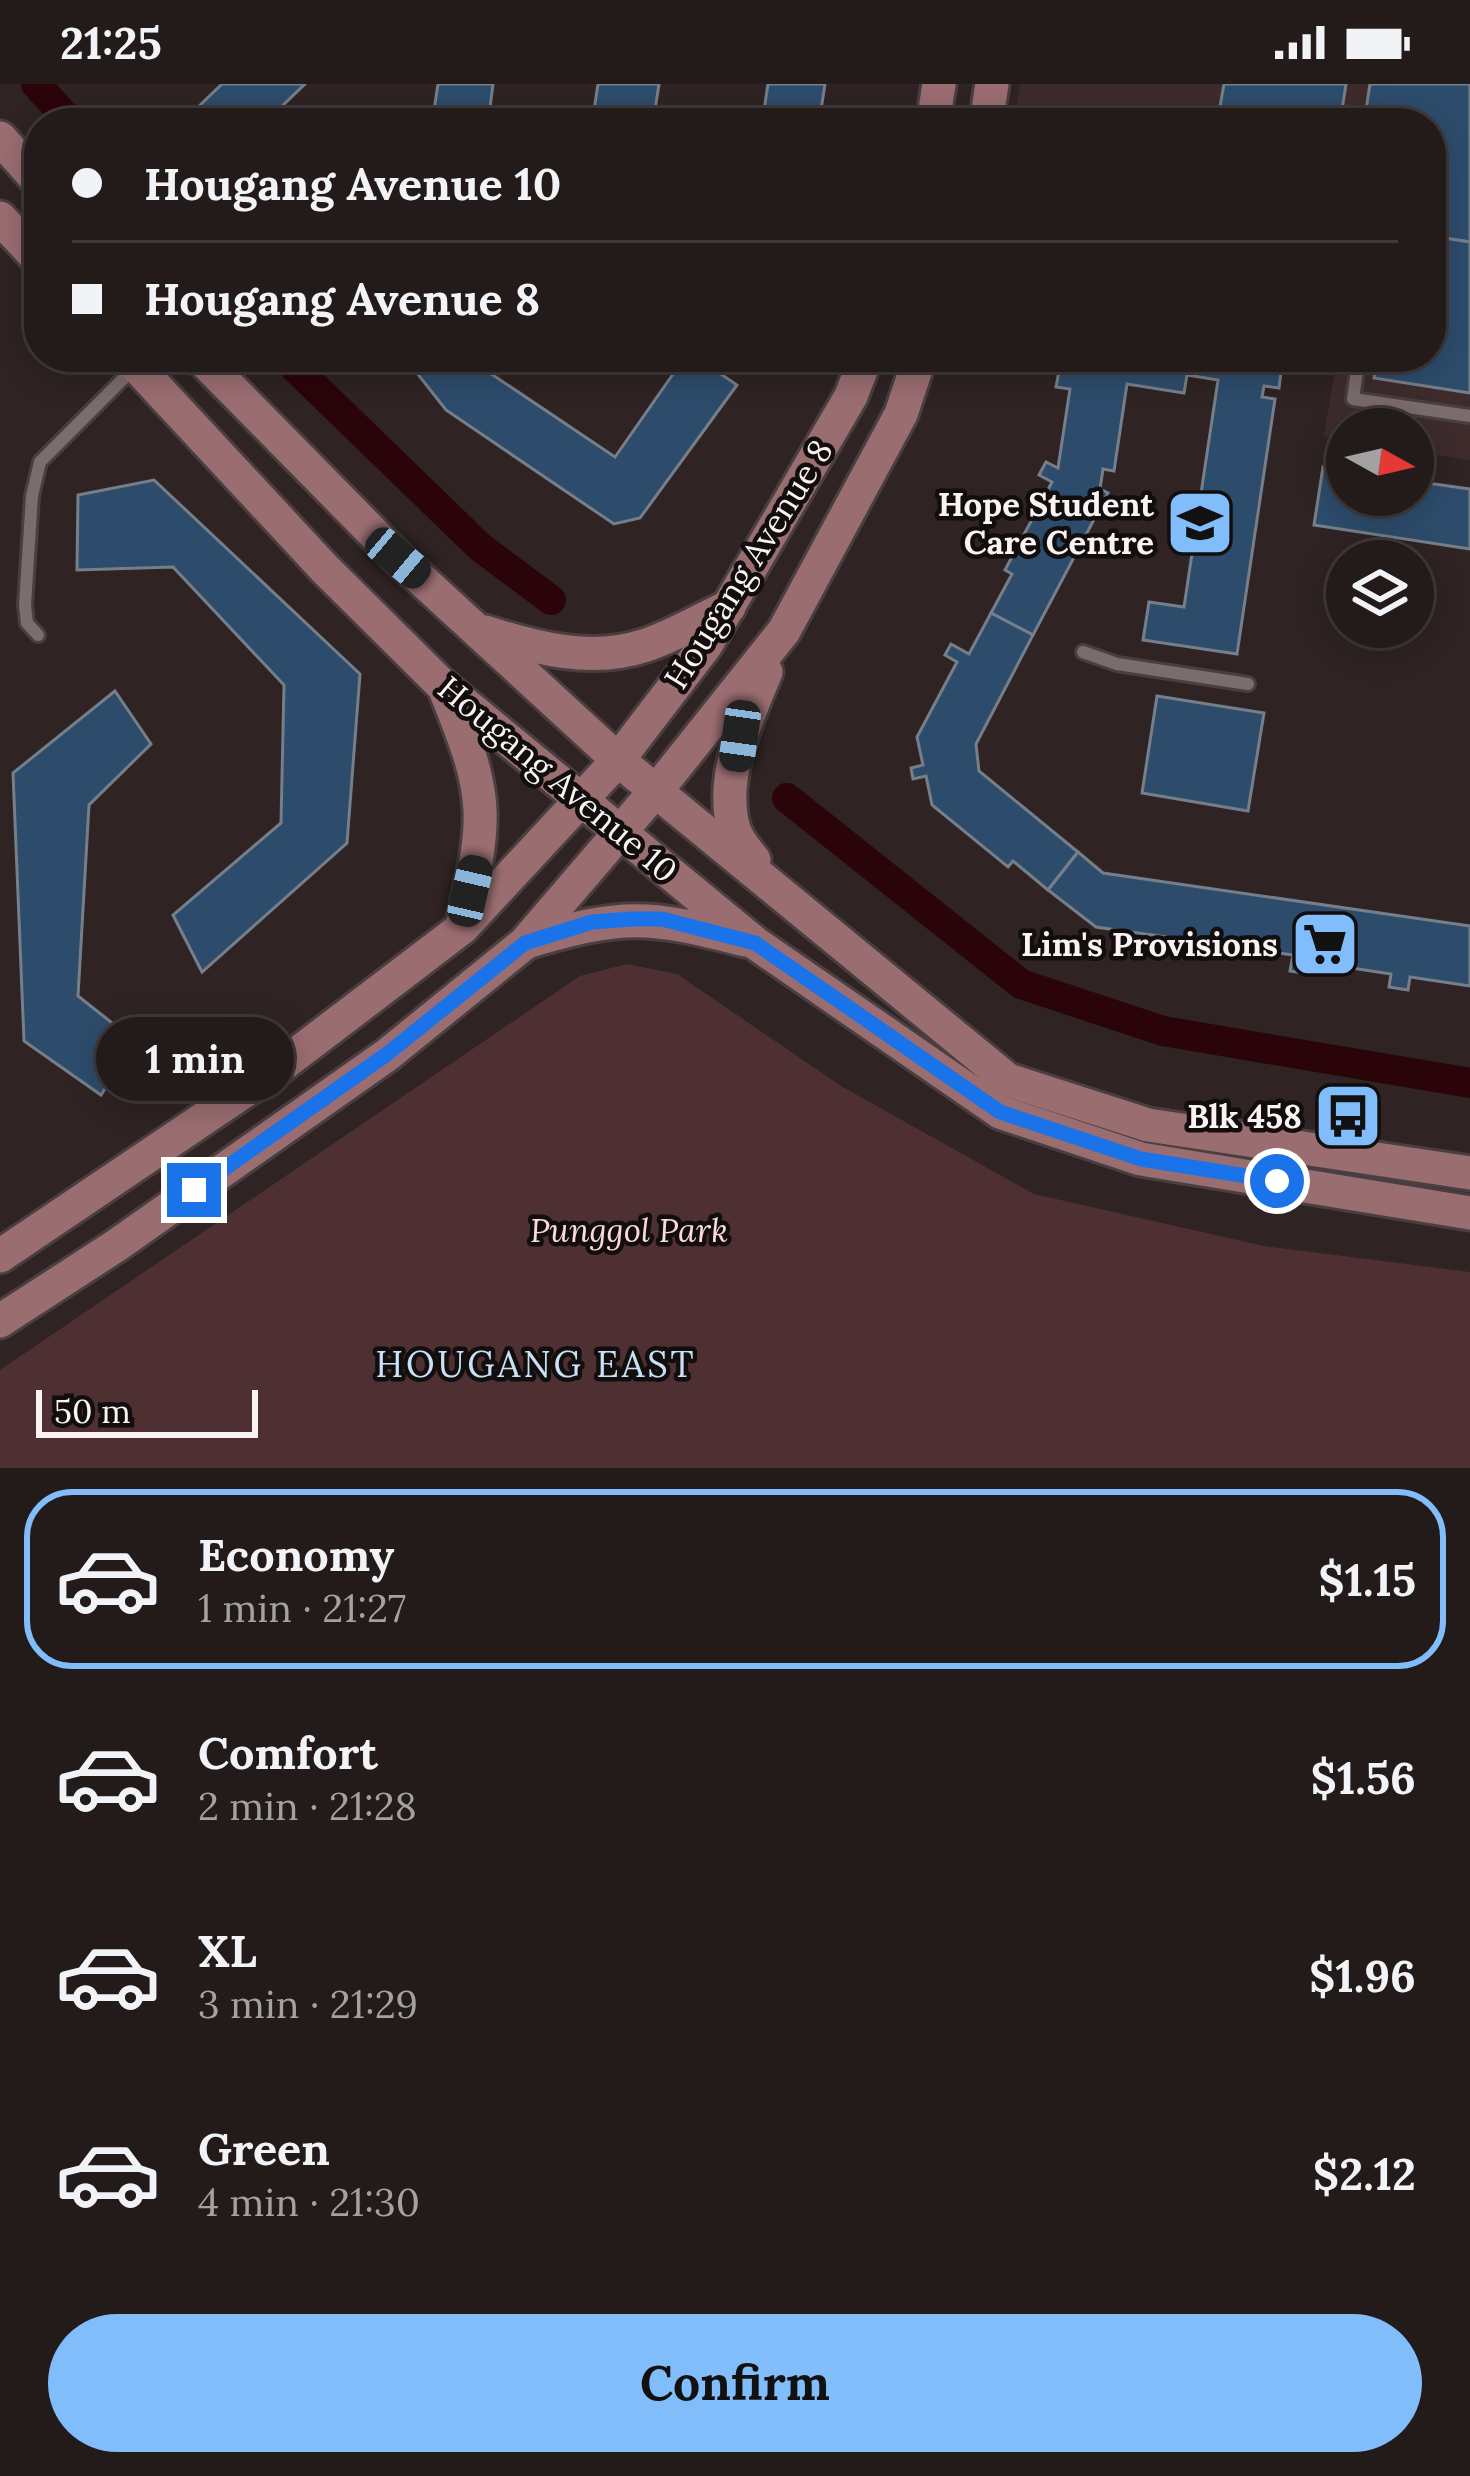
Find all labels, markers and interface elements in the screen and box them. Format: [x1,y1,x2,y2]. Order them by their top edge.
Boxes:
text: 21:25 [60,14,162,71]
text: Hougang Avenue 10 [144,155,561,212]
text: Hougang Avenue 8 [144,270,540,327]
north arrow [1326,408,1434,516]
map controls [1326,408,1434,648]
street label: Hougang Avenue 8 [655,432,841,696]
place label: Hope Student Care Centre [938,483,1155,563]
school or university icon: Hope Student Care Centre [1165,488,1235,558]
car [359,521,437,595]
button: layers [1326,540,1434,648]
street label: Hougang Avenue 10 [430,667,686,891]
car [717,698,763,774]
car [444,852,496,930]
supermarket icon: Lim's Provisions [1290,909,1360,979]
place label: Lim's Provisions [1021,923,1278,965]
callout: 1 min [95,1016,293,1100]
text: 1 min [145,1034,245,1084]
bus stop icon: Blk 458 [1313,1081,1383,1151]
place label: Blk 458 [1187,1095,1302,1137]
route start [1250,1154,1304,1208]
route end [167,1163,221,1217]
park label: Punggol Park [530,1209,728,1251]
district label: HOUGANG EAST [375,1341,697,1387]
scale bar [36,1384,258,1437]
text: 50 m [54,1390,131,1432]
icon: car [54,1525,162,1633]
text: Economy [198,1526,394,1583]
text: $1.15 [1318,1551,1416,1608]
text: 1 min · 21:27 [198,1583,406,1633]
icon: car [54,1723,162,1831]
text: Comfort [198,1724,378,1781]
text: $1.56 [1311,1749,1416,1806]
text: 2 min · 21:28 [198,1781,417,1831]
icon: car [54,1921,162,2029]
text: XL [198,1922,257,1979]
text: $1.96 [1309,1947,1416,2004]
text: 3 min · 21:29 [198,1979,418,2029]
icon: car [54,2119,162,2227]
text: Green [198,2120,330,2177]
text: $2.12 [1313,2145,1416,2202]
text: 4 min · 21:30 [198,2177,420,2227]
button: Confirm [48,2314,1422,2452]

